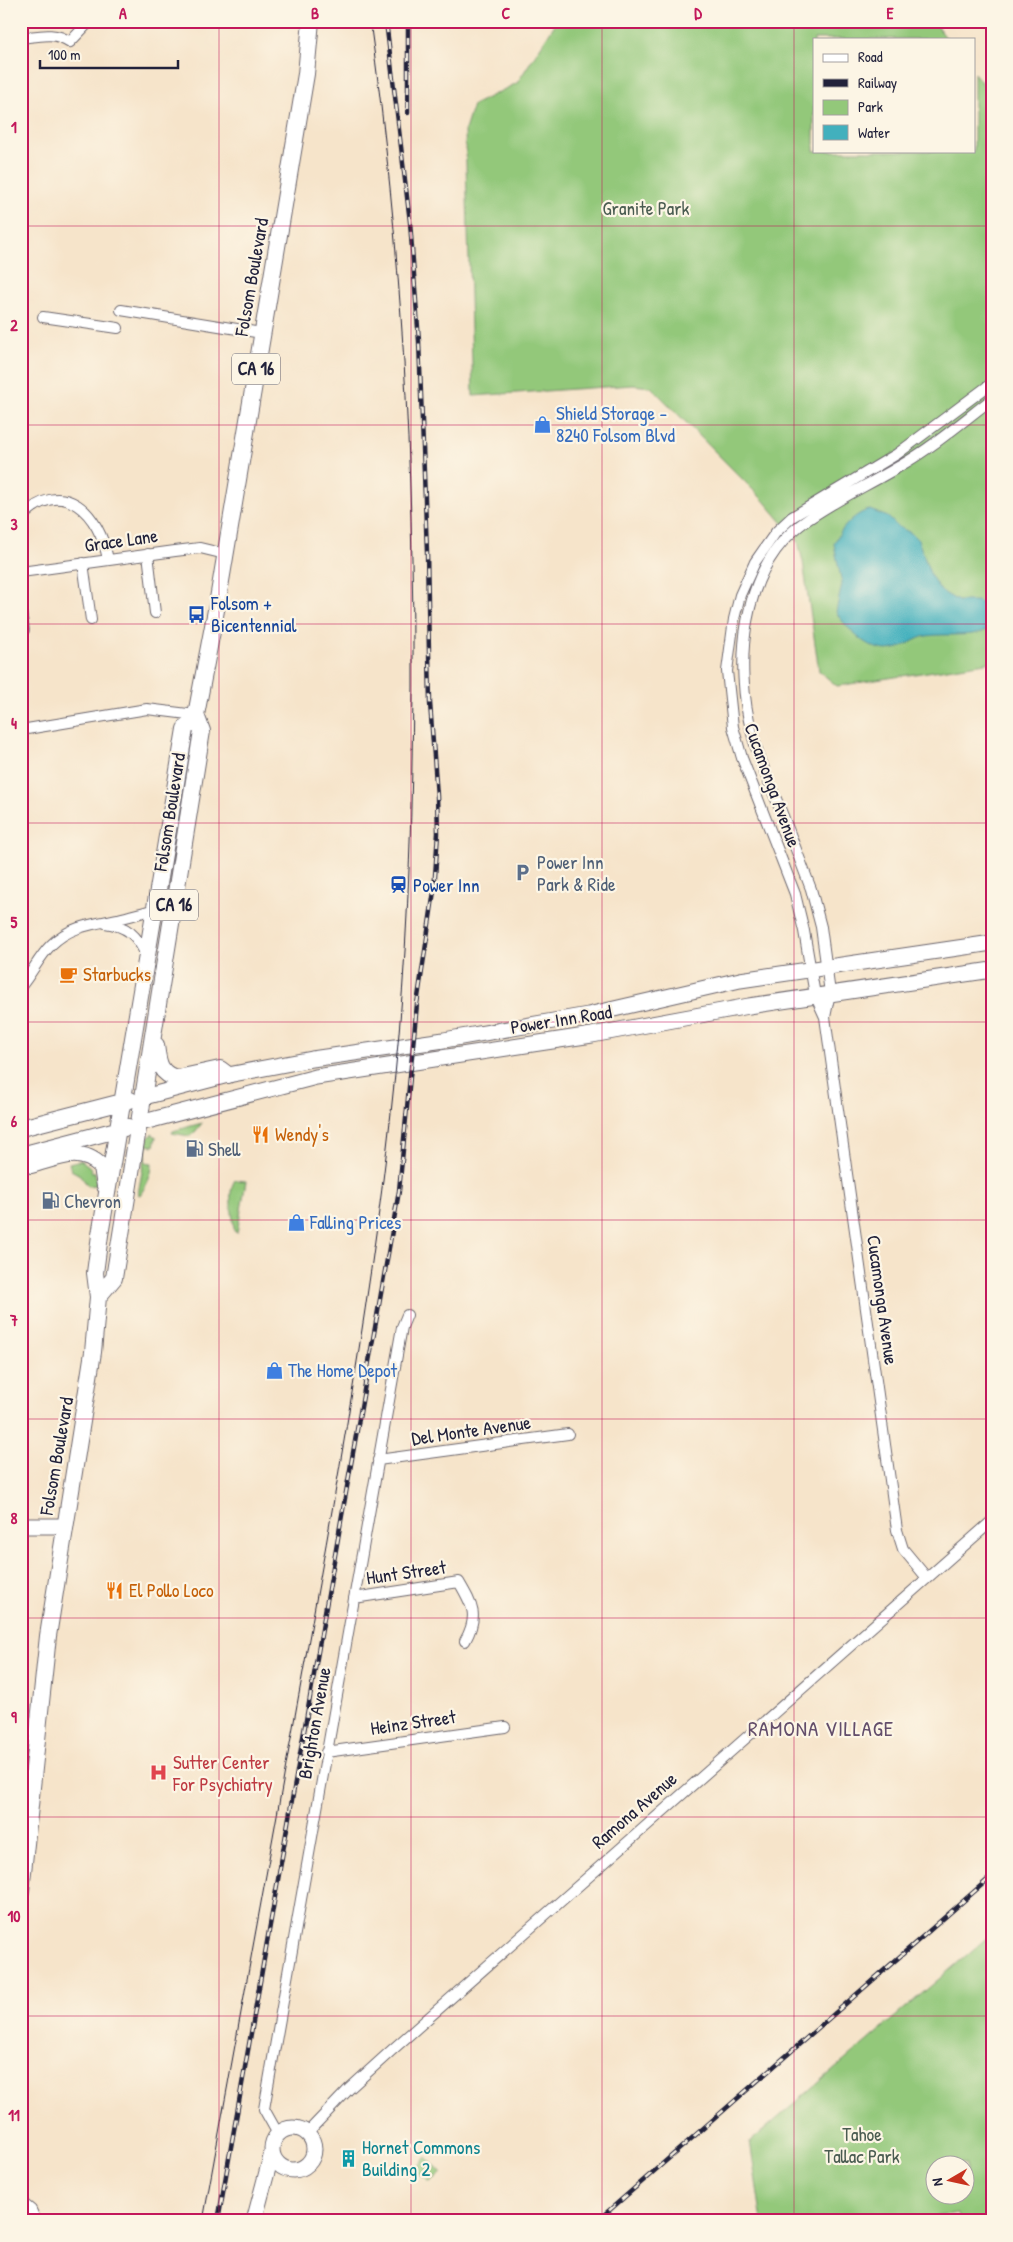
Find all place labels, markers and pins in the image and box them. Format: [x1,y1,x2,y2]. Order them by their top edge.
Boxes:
place label: Shield Storage - 8240 Folsom Blvd [556,400,676,448]
shop icon: Shield Storage - 8240 Folsom Blvd [532,414,552,434]
place label: Folsom + Bicentennial [210,590,297,638]
bus stop icon: Folsom + Bicentennial [187,604,207,624]
place label: Power Inn Park & Ride [537,849,616,897]
parking icon: Power Inn Park & Ride [513,863,533,883]
place label: Power Inn [413,872,479,898]
station icon: Power Inn [389,875,409,895]
place label: Starbucks [83,961,151,987]
cafe icon: Starbucks [59,964,79,984]
place label: Wendy's [275,1121,329,1147]
restaurant icon: Wendy's [251,1124,271,1144]
place label: Shell [208,1136,241,1162]
fuel station icon: Shell [184,1139,204,1159]
place label: Chevron [64,1188,121,1214]
fuel station icon: Chevron [40,1191,60,1211]
place label: Falling Prices [309,1209,401,1235]
shop icon: Falling Prices [286,1212,306,1232]
place label: The Home Depot [288,1357,398,1383]
shop icon: The Home Depot [264,1360,284,1380]
place label: El Pollo Loco [129,1577,214,1603]
restaurant icon: El Pollo Loco [105,1580,125,1600]
place label: Sutter Center For Psychiatry [172,1749,273,1797]
hospital icon: Sutter Center For Psychiatry [149,1763,169,1783]
place label: Hornet Commons Building 2 [362,2134,480,2182]
building icon: Hornet Commons Building 2 [338,2148,358,2168]

